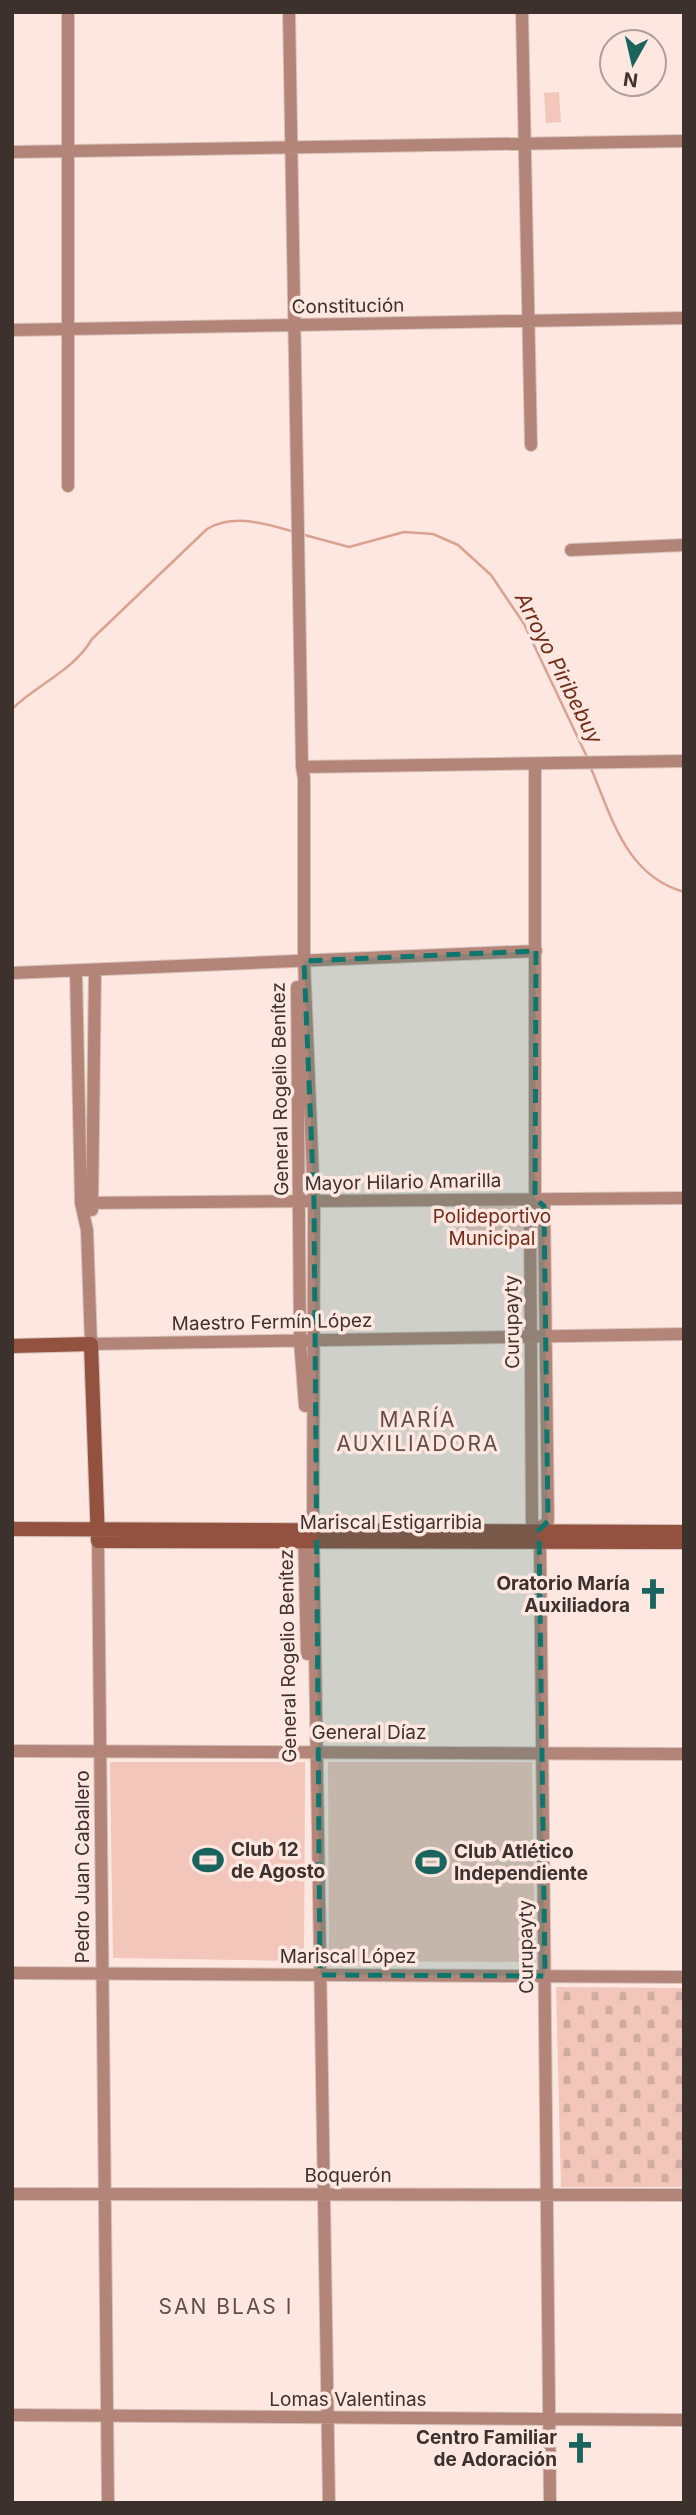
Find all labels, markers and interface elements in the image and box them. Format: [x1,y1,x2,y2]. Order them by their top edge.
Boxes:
north arrow [598,28,668,98]
text: N [622,67,639,92]
street label: Constitución [291,294,405,318]
water label: Arroyo Piribebuy [510,587,608,749]
street label: General Rogelio Benítez [267,982,293,1196]
street label: Mayor Hilario Amarilla [304,1169,502,1195]
park label: Polideportivo Municipal [433,1205,551,1250]
street label: Curupayty [500,1275,524,1369]
street label: Maestro Fermín López [172,1309,372,1335]
district label: MARÍA AUXILIADORA [337,1406,499,1456]
street label: Mariscal Estigarribia [300,1511,482,1534]
street label: General Rogelio Benítez [275,1549,301,1763]
place label: Oratorio María Auxiliadora [496,1572,630,1617]
church icon: Oratorio María Auxiliadora [636,1577,670,1611]
street label: General Díaz [312,1721,426,1744]
street label: Pedro Juan Caballero [71,1770,94,1964]
place label: Club 12 de Agosto [231,1838,325,1883]
place label: Club Atlético Independiente [454,1840,588,1885]
sports icon: Club 12 de Agosto [191,1843,225,1877]
sports icon: Club Atlético Independiente [414,1845,448,1879]
street label: Curupayty [514,1900,538,1994]
street label: Mariscal López [280,1945,416,1968]
street label: Boquerón [304,2164,392,2187]
district label: SAN BLAS I [159,2294,293,2319]
street label: Lomas Valentinas [269,2388,427,2411]
place label: Centro Familiar de Adoración [416,2426,557,2471]
church icon: Centro Familiar de Adoración [563,2431,597,2465]

